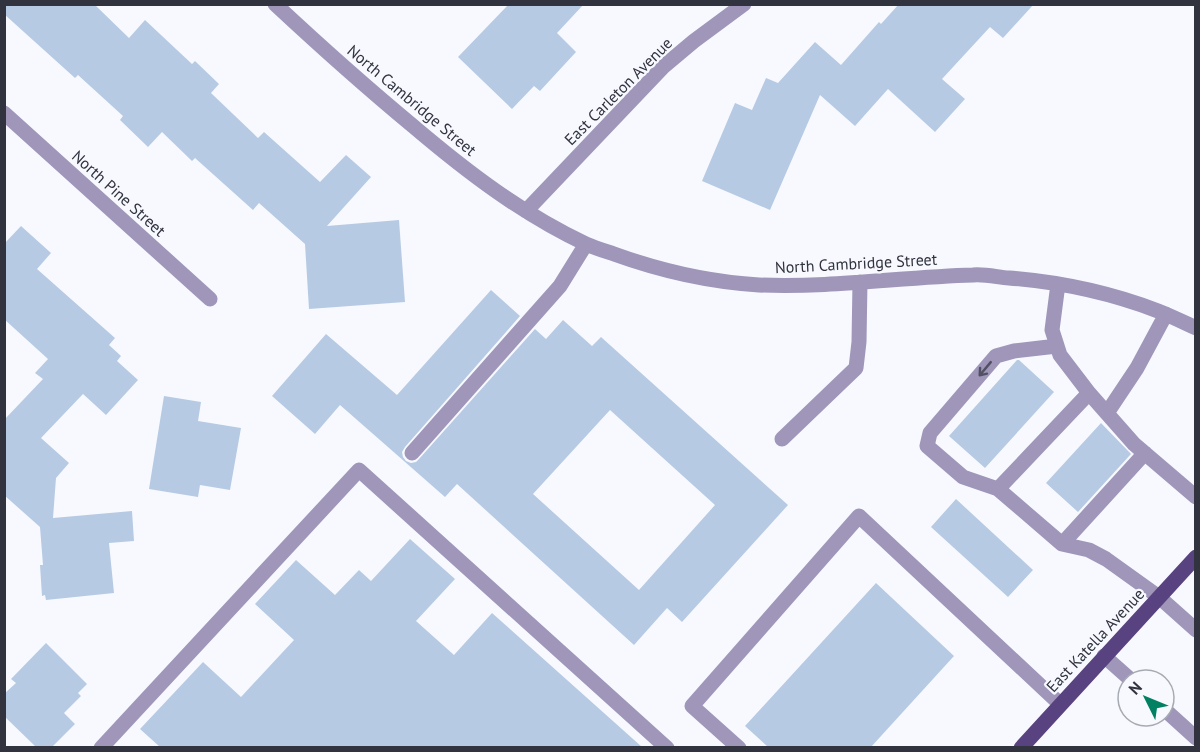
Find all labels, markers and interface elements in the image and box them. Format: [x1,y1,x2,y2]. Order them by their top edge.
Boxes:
street label: East Carleton Avenue [560,33,676,149]
street label: North Cambridge Street [343,40,481,160]
street label: North Pine Street [68,146,170,241]
street label: North Cambridge Street [774,249,938,277]
one-way arrow [978,361,992,376]
street label: East Katella Avenue [1042,584,1148,696]
north arrow [1116,668,1176,728]
text: N [1124,677,1146,698]

